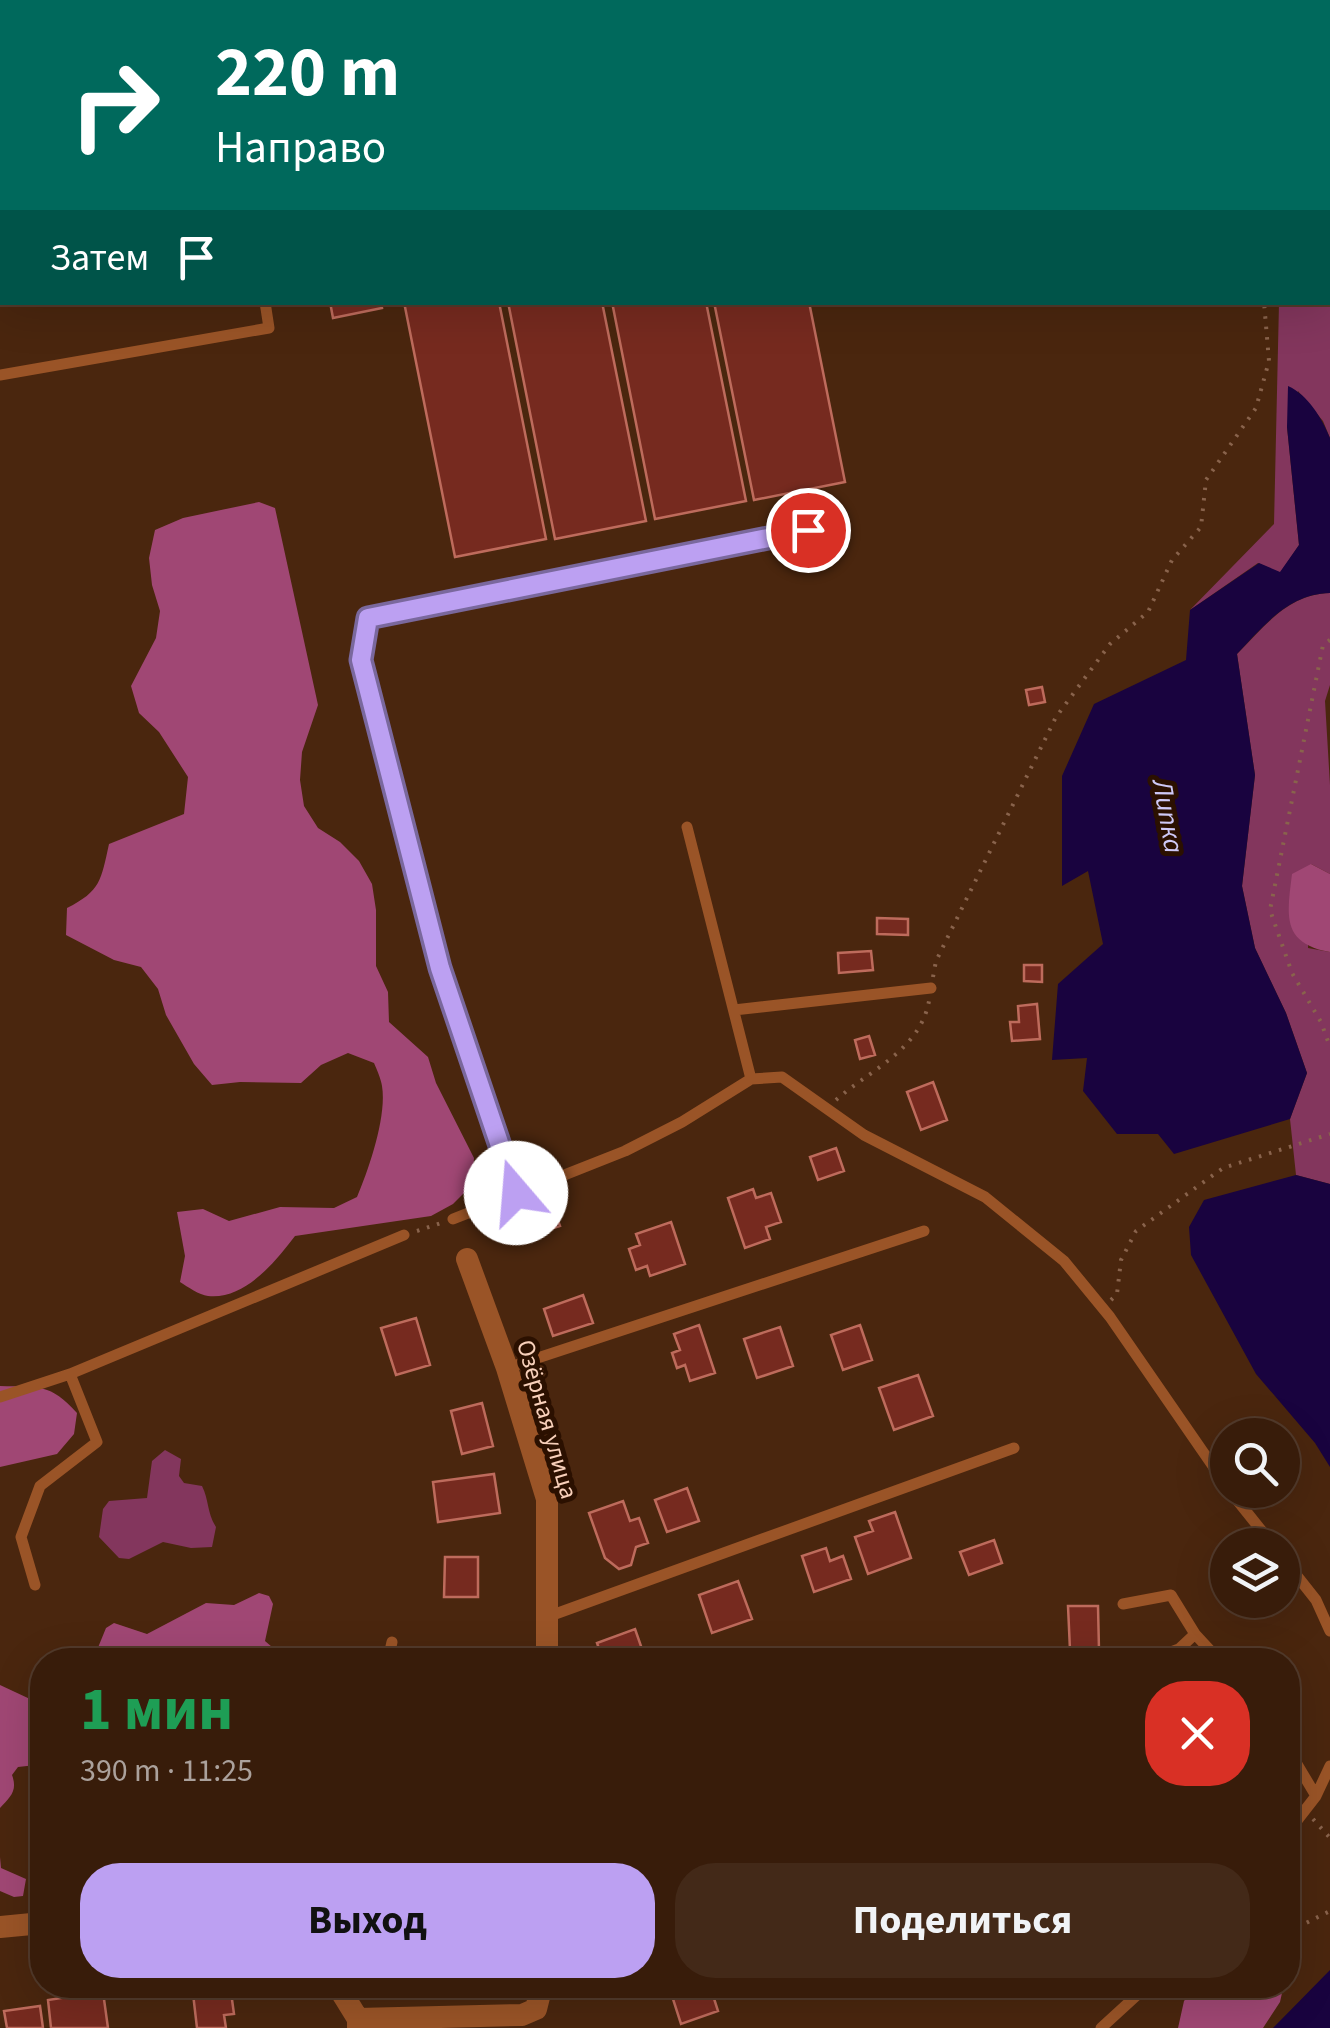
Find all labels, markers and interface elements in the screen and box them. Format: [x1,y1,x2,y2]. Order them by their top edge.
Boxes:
text: 220 m [215,23,400,123]
icon: right [50,40,180,170]
text: Направо [215,116,386,180]
icon: arrive [169,230,224,285]
text: Затем [50,231,149,285]
pin [766,488,851,573]
icon: arrive [781,503,836,558]
water label: Липка [1141,774,1194,856]
position arrow [464,1141,568,1245]
street label: Озёрная улица [507,1335,587,1503]
map controls [1210,1418,1300,1618]
button: search [1210,1418,1300,1508]
button: layers [1210,1528,1300,1618]
text: 1 мин [80,1668,233,1753]
button: close [1145,1681,1250,1786]
text: 390 m · 11:25 [80,1748,253,1794]
button: Выход [80,1863,655,1978]
button: Поделиться [675,1863,1250,1978]

